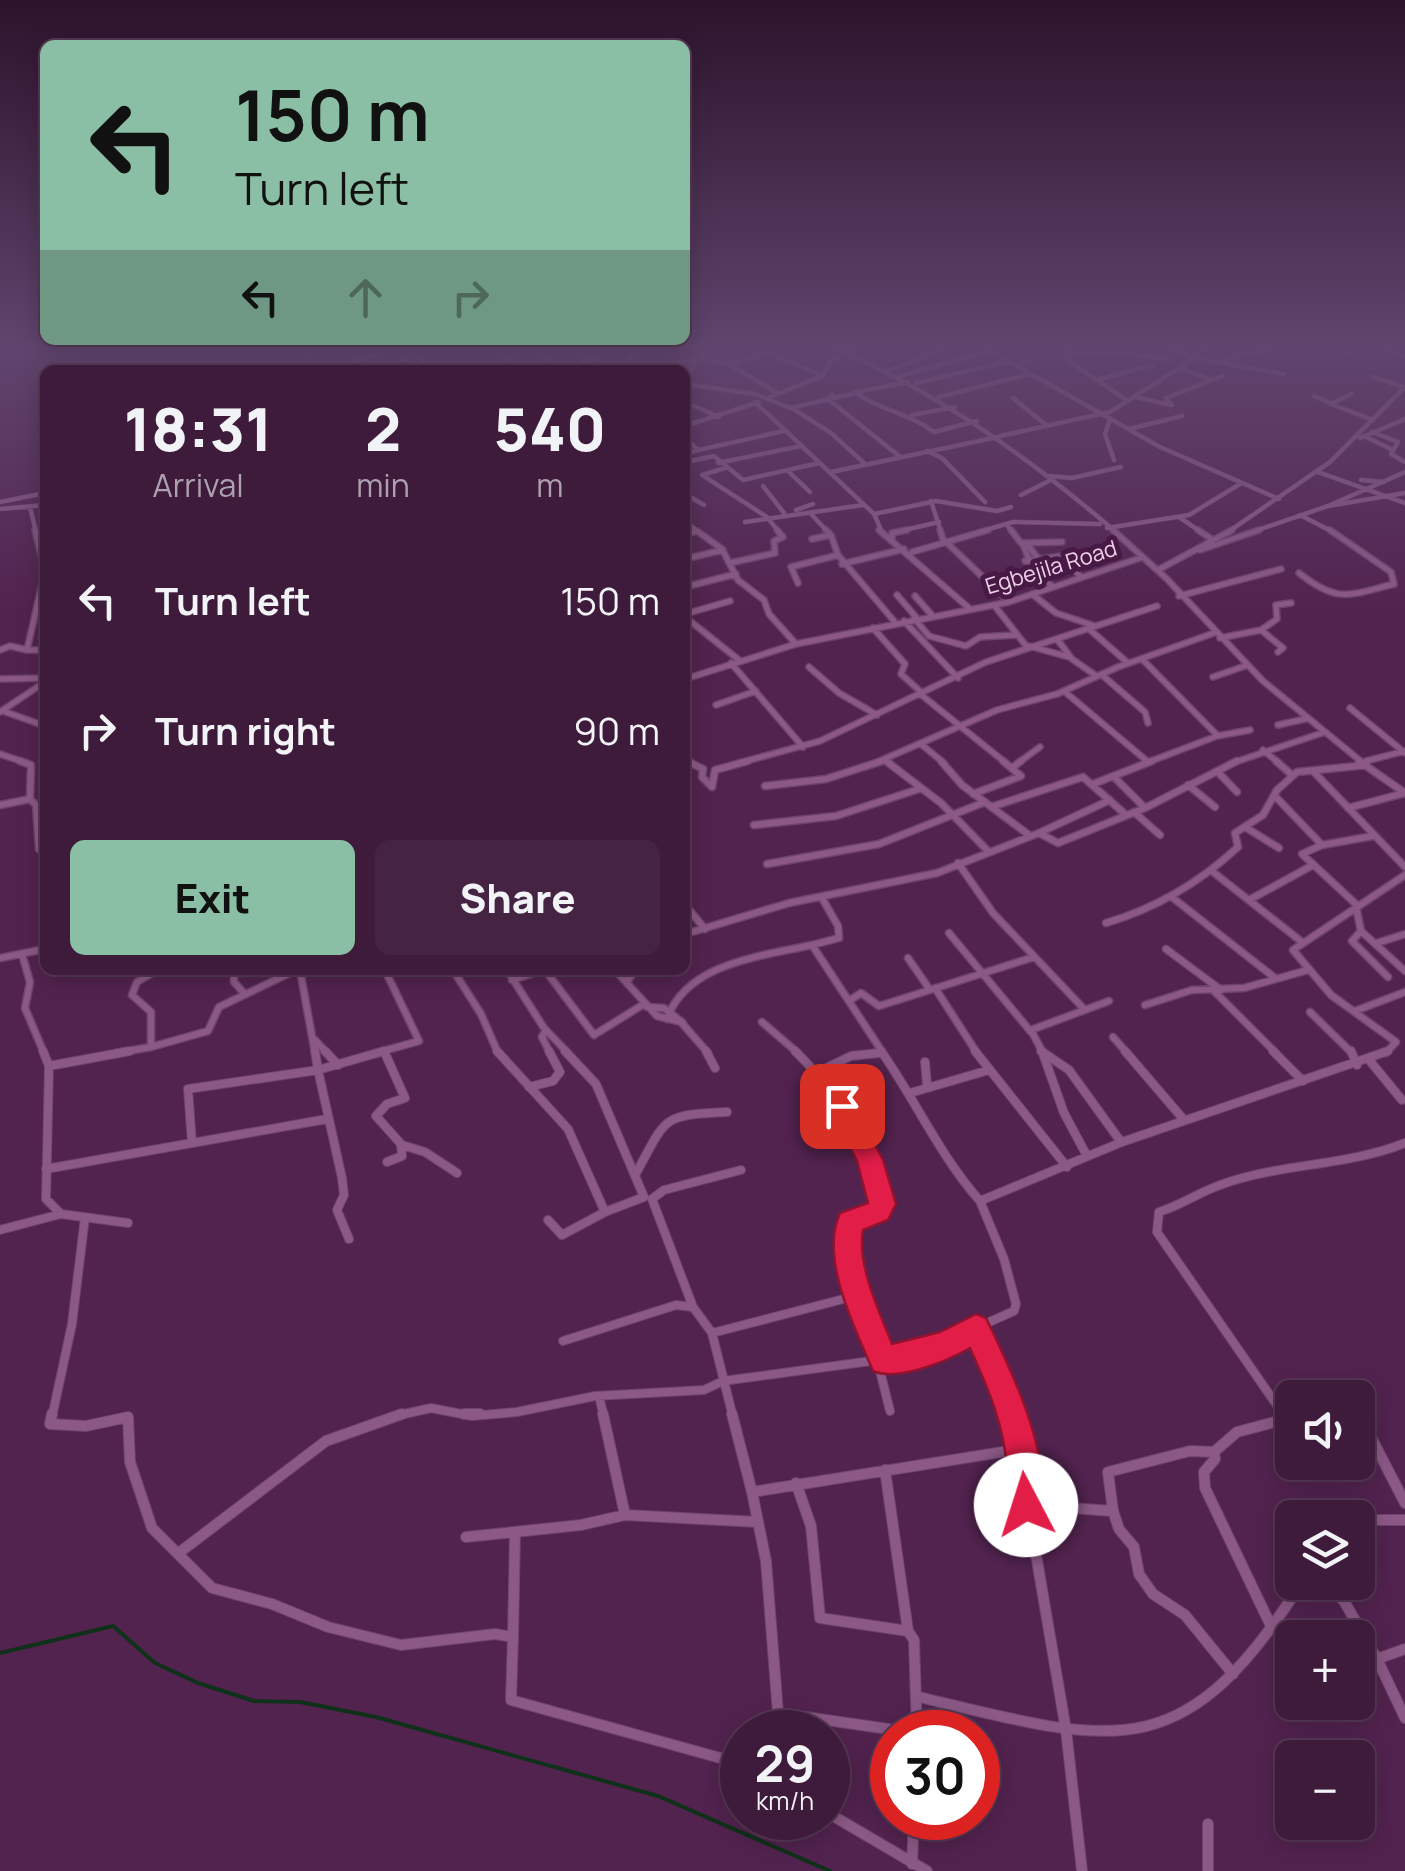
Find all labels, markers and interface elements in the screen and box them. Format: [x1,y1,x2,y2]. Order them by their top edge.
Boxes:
text: 150 m [235,66,430,162]
icon: left [70,80,200,210]
text: Turn left [235,157,409,219]
icon: left [233,270,288,325]
icon: ahead [338,270,393,325]
icon: right [443,270,498,325]
text: 18:31 [124,387,272,469]
text: 2 [365,387,401,469]
text: 540 [494,387,606,469]
text: Arrival [152,463,244,507]
text: min [356,463,410,507]
text: m [536,463,563,507]
street label: Egbejila Road [982,533,1120,601]
icon: left [70,573,125,628]
text: Turn left [155,574,311,626]
text: 150 m [560,574,660,626]
icon: right [70,703,125,758]
text: Turn right [155,704,336,756]
text: 90 m [573,704,660,756]
button: Exit [70,840,355,955]
button: Share [375,840,660,955]
pin [800,1064,885,1149]
icon: arrive [815,1079,870,1134]
map controls [1275,1380,1375,1840]
button: sound [1275,1380,1375,1480]
position arrow [974,1453,1078,1557]
button: layers [1275,1500,1375,1600]
button: + [1275,1620,1375,1720]
speed limit sign: 30 [870,1710,1000,1840]
text: 29 [755,1729,815,1797]
button: − [1275,1740,1375,1840]
text: km/h [756,1783,814,1818]

